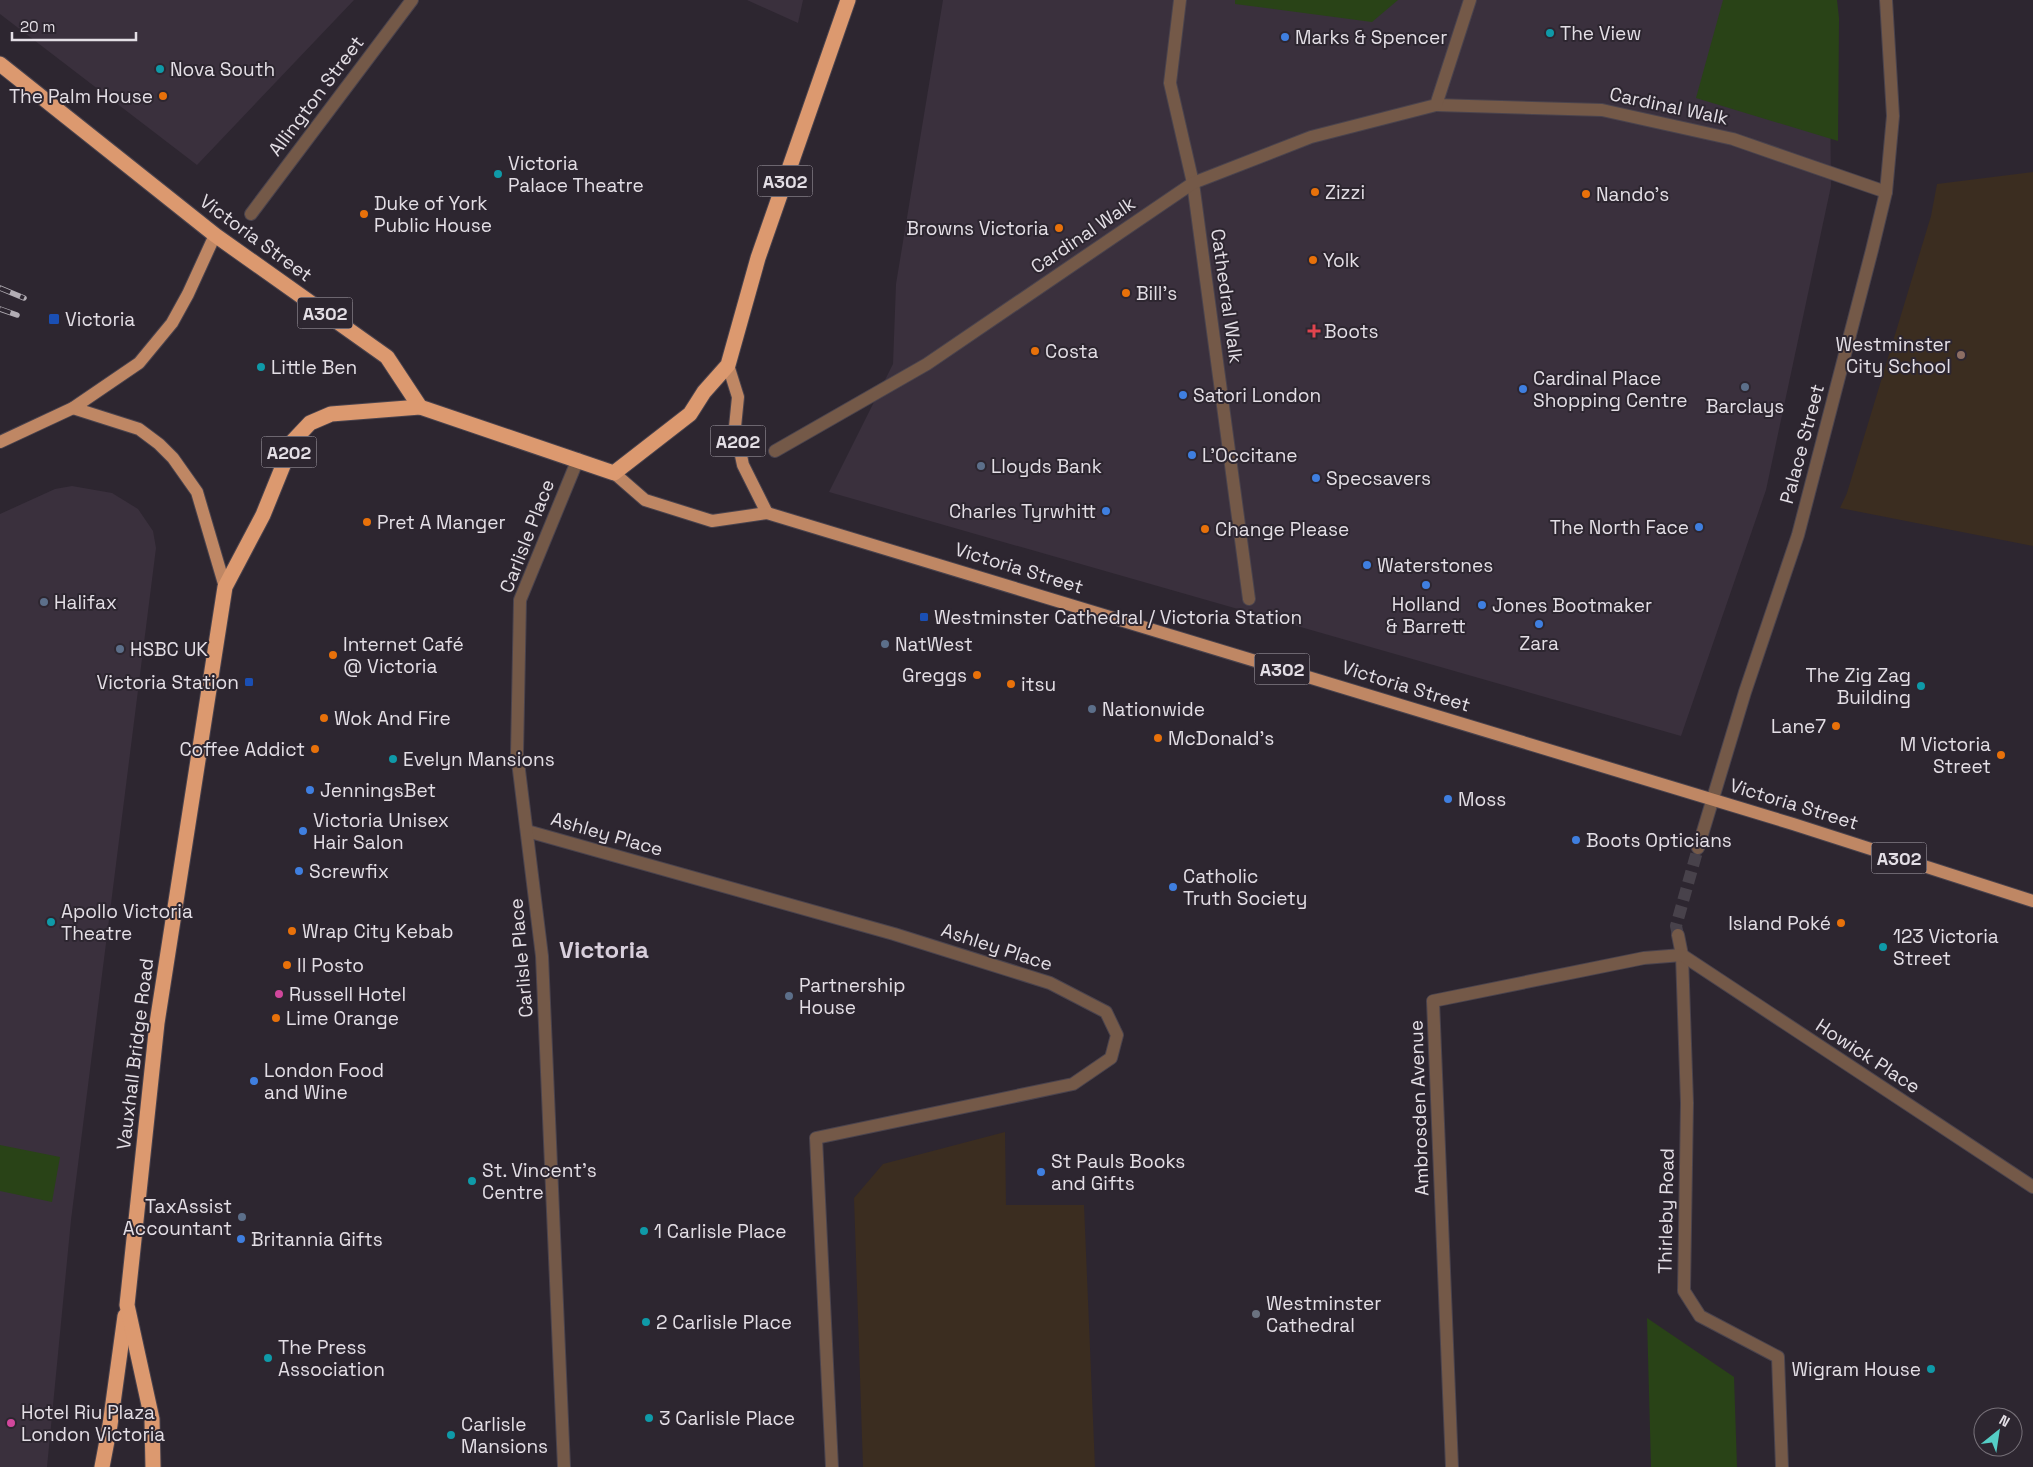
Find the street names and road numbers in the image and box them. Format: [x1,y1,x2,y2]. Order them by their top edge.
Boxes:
street label: Allington Street [263,31,369,161]
street label: Cardinal Walk [1607,81,1731,131]
road number: A302 [758,166,812,197]
street label: Victoria Street [195,189,317,287]
street label: Cardinal Walk [1026,191,1140,279]
street label: Cathedral Walk [1205,227,1249,365]
road number: A302 [298,298,352,328]
street label: Palace Street [1774,381,1830,507]
road number: A202 [710,426,766,456]
road number: A202 [262,437,316,468]
street label: Carlisle Place [494,476,560,596]
street label: Victoria Street [952,537,1086,599]
road number: A302 [1254,654,1310,684]
street label: Victoria Street [1339,655,1473,717]
street label: Victoria Street [1727,773,1861,835]
street label: Ashley Place [548,806,666,862]
road number: A302 [1872,842,1926,874]
street label: Carlisle Place [503,897,539,1019]
street label: Ashley Place [938,917,1056,977]
street label: Vauxhall Bridge Road [111,957,159,1151]
street label: Howick Place [1811,1013,1925,1099]
street label: Ambrosden Avenue [1403,1020,1435,1196]
street label: Thirleby Road [1652,1148,1680,1274]

